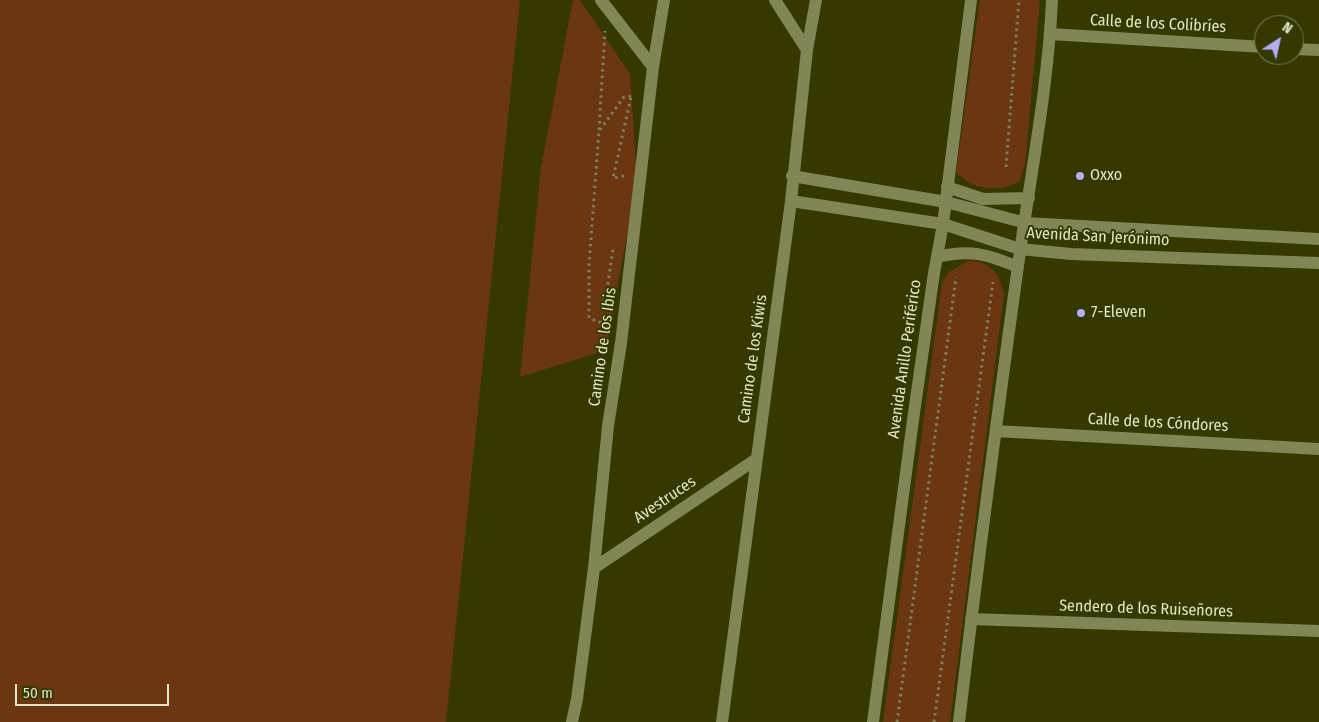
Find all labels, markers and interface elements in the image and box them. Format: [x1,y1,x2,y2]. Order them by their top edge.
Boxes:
street label: Calle de los Colibríes [1089,11,1227,37]
north arrow [1254,15,1304,65]
text: N [1279,19,1296,37]
place label: Oxxo [1090,166,1122,186]
marker: Oxxo [1074,170,1086,182]
street label: Avenida San Jerónimo [1026,224,1170,250]
street label: Avenida Anillo Periférico [884,278,926,440]
street label: Camino de los Ibis [585,286,621,408]
street label: Camino de los Kiwis [734,293,772,425]
place label: 7-Eleven [1091,303,1146,323]
marker: 7-Eleven [1075,307,1087,319]
street label: Calle de los Cóndores [1087,410,1229,436]
street label: Avestruces [630,472,700,528]
street label: Sendero de los Ruiseñores [1059,596,1233,622]
scale bar [18,674,171,706]
text: 50 m [23,684,53,702]

